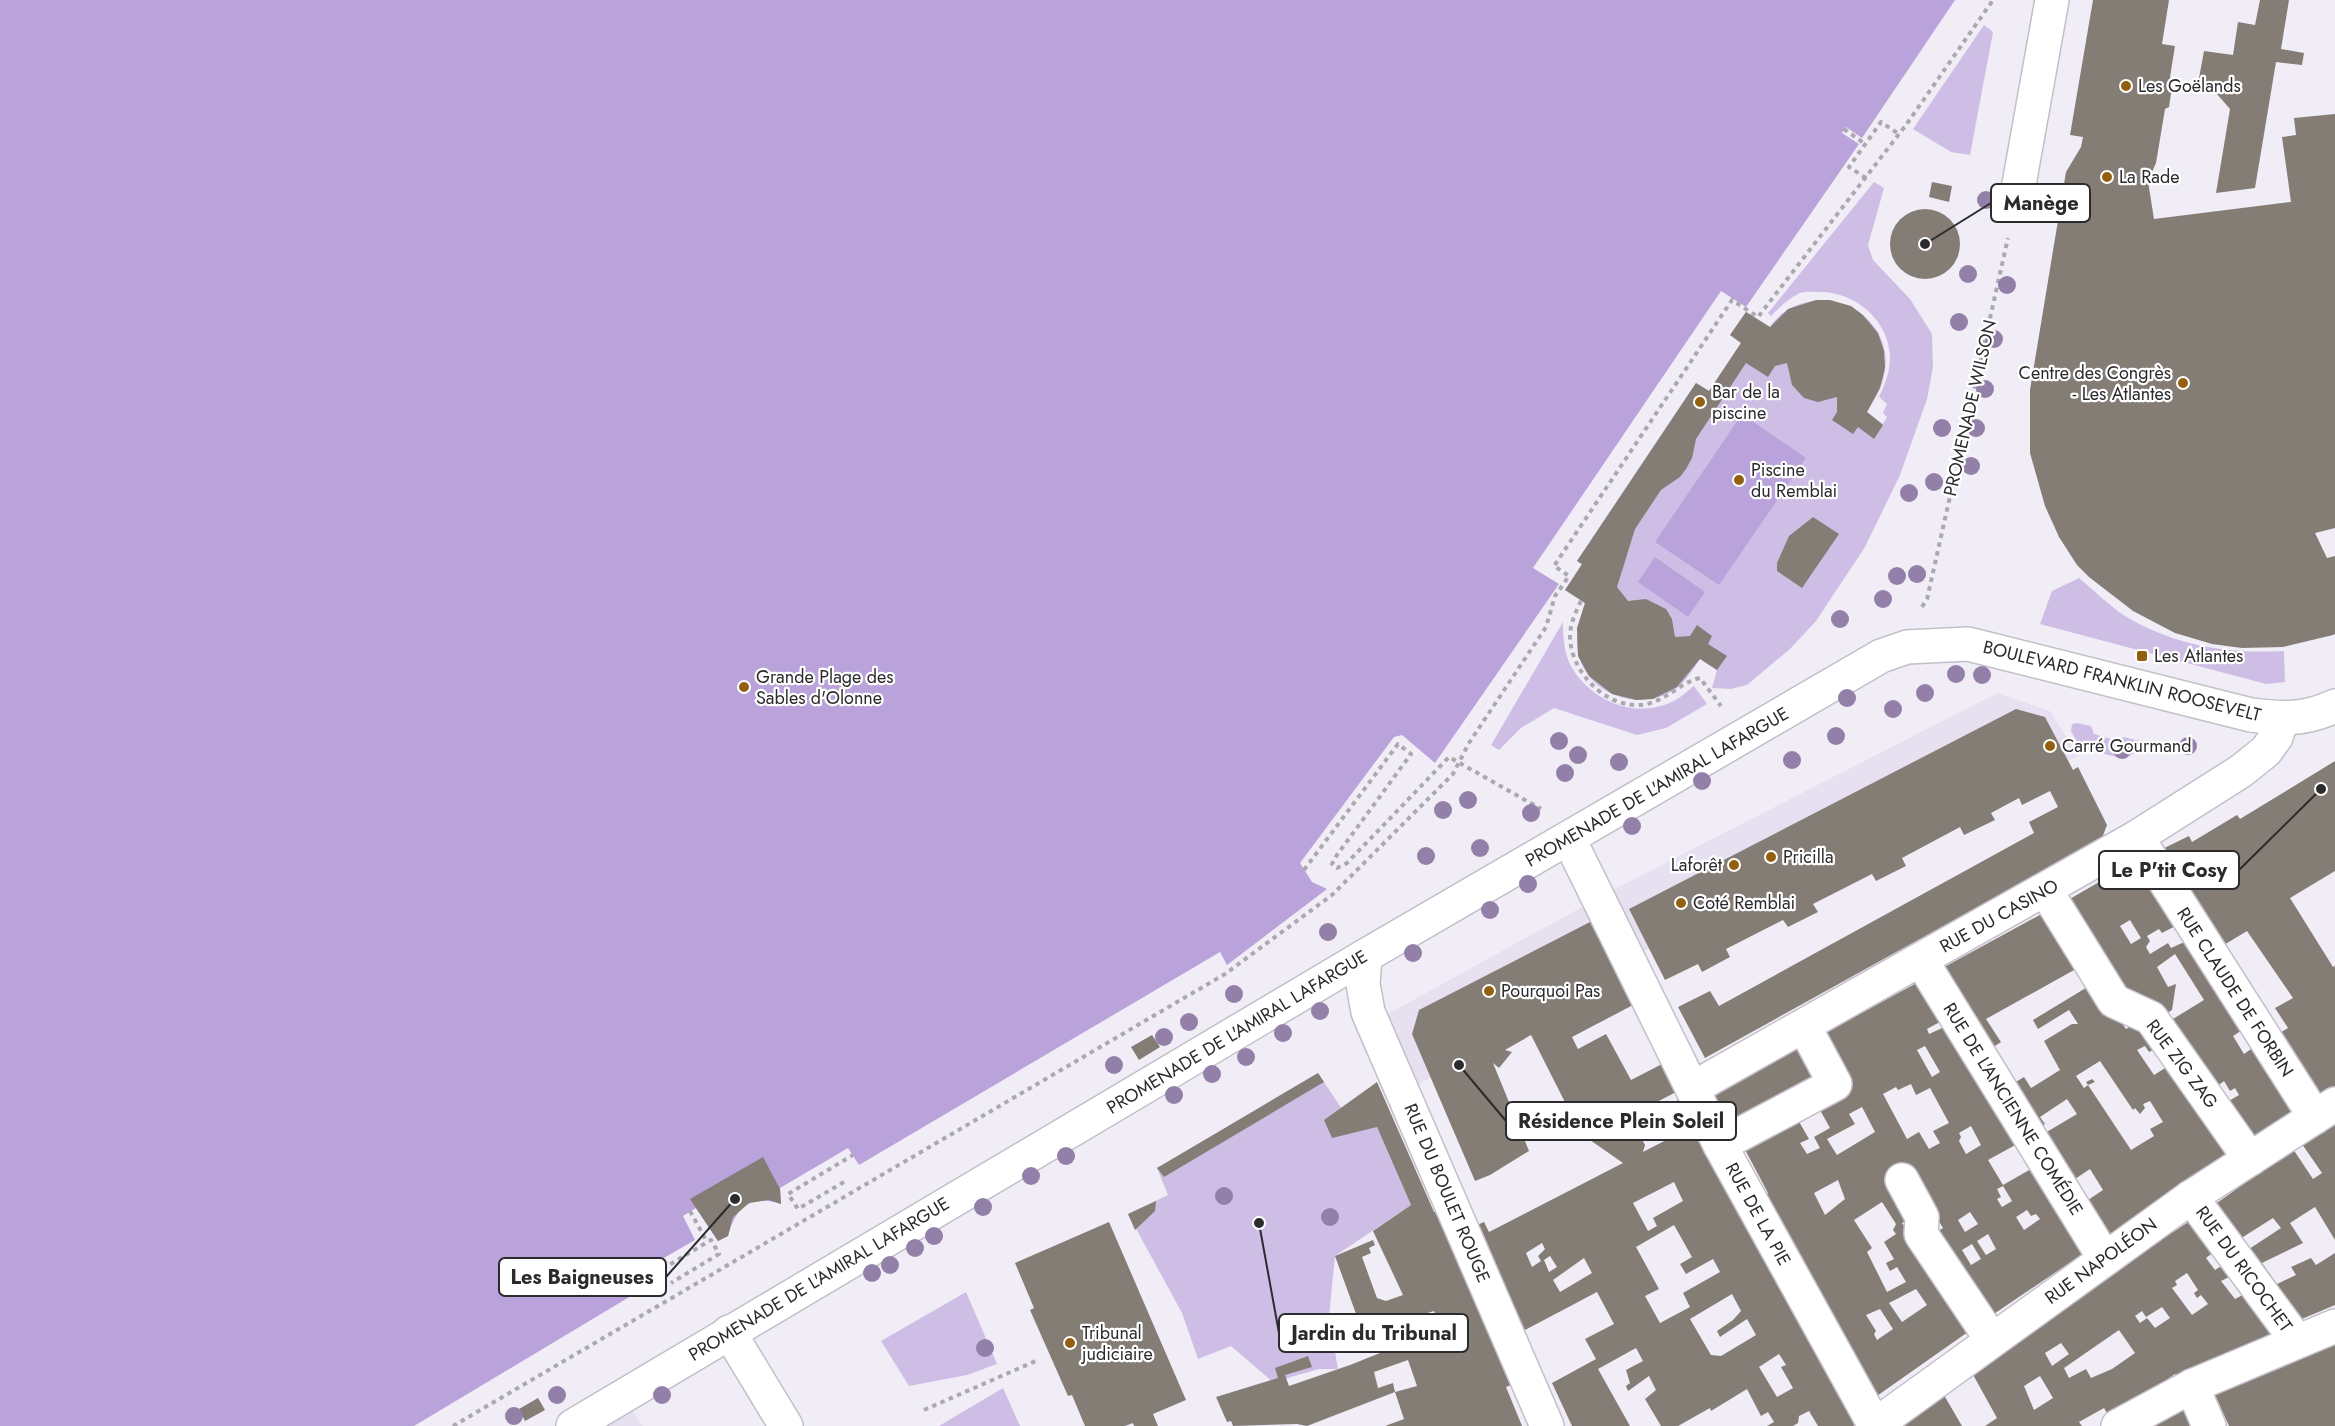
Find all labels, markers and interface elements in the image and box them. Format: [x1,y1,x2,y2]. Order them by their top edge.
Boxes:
place label: Les Goëlands [2138,73,2241,99]
marker: Les Goëlands [2119,79,2133,93]
place label: La Rade [2119,164,2179,190]
marker: La Rade [2100,170,2114,184]
callout: Manège [1991,184,2090,222]
text: Manège [2003,189,2079,218]
street label: PROMENADE WILSON [1937,317,2003,499]
place label: Centre des Congrès - Les Atlantes [2019,360,2171,407]
marker: Centre des Congrès - Les Atlantes [2176,376,2190,390]
place label: Bar de la piscine [1712,379,1780,426]
marker: Bar de la piscine [1693,395,1707,409]
place label: Piscine du Remblai [1751,457,1837,504]
marker: Piscine du Remblai [1732,473,1746,487]
street label: BOULEVARD FRANKLIN ROOSEVELT [1980,634,2264,728]
place label: Les Atlantes [2154,643,2243,669]
marker: Les Atlantes [2135,649,2149,663]
place label: Grande Plage des Sables d'Olonne [756,664,894,711]
marker: Grande Plage des Sables d'Olonne [737,680,751,694]
street label: PROMENADE DE L'AMIRAL LAFARGUE [1521,701,1793,873]
place label: Carré Gourmand [2062,733,2192,759]
marker: Carré Gourmand [2043,739,2057,753]
place label: Pricilla [1783,844,1834,870]
marker: Pricilla [1764,850,1778,864]
callout: Le P'tit Cosy [2099,851,2239,889]
place label: Laforêt [1671,852,1723,878]
text: Le P'tit Cosy [2111,856,2228,885]
marker: Laforêt [1727,858,1741,872]
street label: RUE DU CASINO [1935,873,2063,959]
place label: Coté Remblai [1693,890,1795,916]
marker: Coté Remblai [1674,896,1688,910]
street label: RUE CLAUDE DE FORBIN [2170,902,2300,1082]
street label: PROMENADE DE L'AMIRAL LAFARGUE [1102,944,1372,1120]
place label: Pourquoi Pas [1501,978,1600,1004]
marker: Pourquoi Pas [1482,984,1496,998]
street label: RUE DE L'ANCIENNE COMÉDIE [1937,998,2089,1220]
street label: RUE ZIG ZAG [2140,1014,2224,1114]
street label: RUE DU BOULET ROUGE [1397,1099,1497,1287]
callout: Résidence Plein Soleil [1506,1102,1736,1140]
text: Résidence Plein Soleil [1518,1107,1724,1136]
street label: RUE DE LA PIE [1719,1158,1797,1270]
street label: PROMENADE DE L'AMIRAL LAFARGUE [684,1191,954,1367]
street label: RUE DU RICOCHET [2189,1201,2299,1338]
street label: RUE NAPOLÉON [2040,1211,2162,1311]
callout: Les Baigneuses [499,1258,666,1296]
text: Les Baigneuses [510,1263,654,1292]
callout: Jardin du Tribunal [1279,1314,1468,1352]
text: Jardin du Tribunal [1287,1319,1457,1348]
place label: Tribunal judiciaire [1080,1320,1153,1367]
marker: Tribunal judiciaire [1063,1336,1077,1350]

